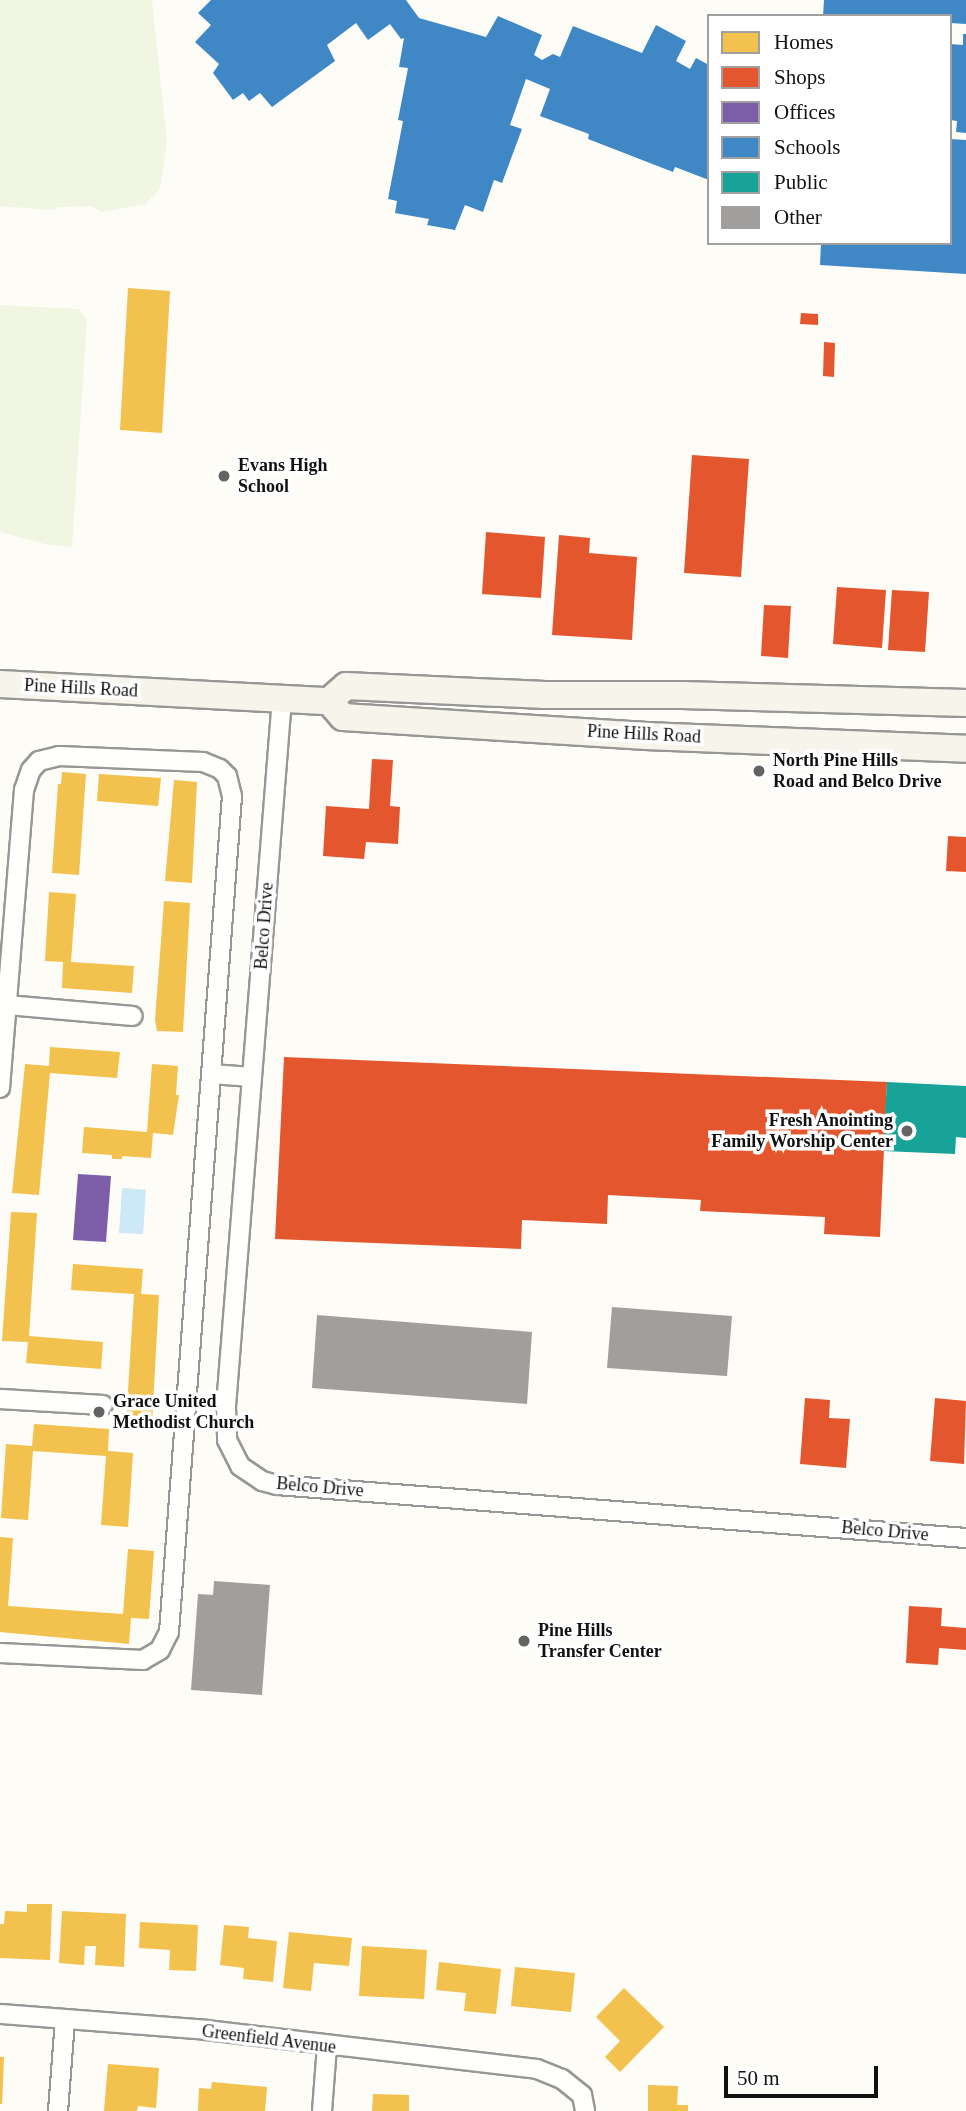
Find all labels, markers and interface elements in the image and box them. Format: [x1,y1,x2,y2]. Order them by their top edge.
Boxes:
legend [707,14,952,245]
text: Homes [774,30,834,54]
text: Shops [774,65,825,89]
text: Offices [774,100,835,124]
text: Schools [774,135,841,159]
text: Public [774,170,828,194]
text: Other [774,205,822,229]
place label: Evans High School [238,455,328,498]
marker: Evans High School [216,468,232,484]
street label: Pine Hills Road [24,674,138,702]
street label: Pine Hills Road [587,720,701,748]
place label: North Pine Hills Road and Belco Drive [773,750,941,792]
marker: North Pine Hills Road and Belco Drive [751,763,767,779]
street label: Belco Drive [250,882,278,970]
place label: Fresh Anointing Family Worship Center [711,1110,893,1152]
marker: Fresh Anointing Family Worship Center [899,1123,915,1139]
place label: Grace United Methodist Church [113,1391,254,1434]
marker: Grace United Methodist Church [91,1404,107,1420]
street label: Belco Drive [275,1472,365,1502]
street label: Belco Drive [840,1516,930,1546]
place label: Pine Hills Transfer Center [538,1620,662,1662]
marker: Pine Hills Transfer Center [516,1633,532,1649]
street label: Greenfield Avenue [200,2020,338,2058]
scale bar [728,2052,882,2096]
text: 50 m [737,2066,780,2090]

